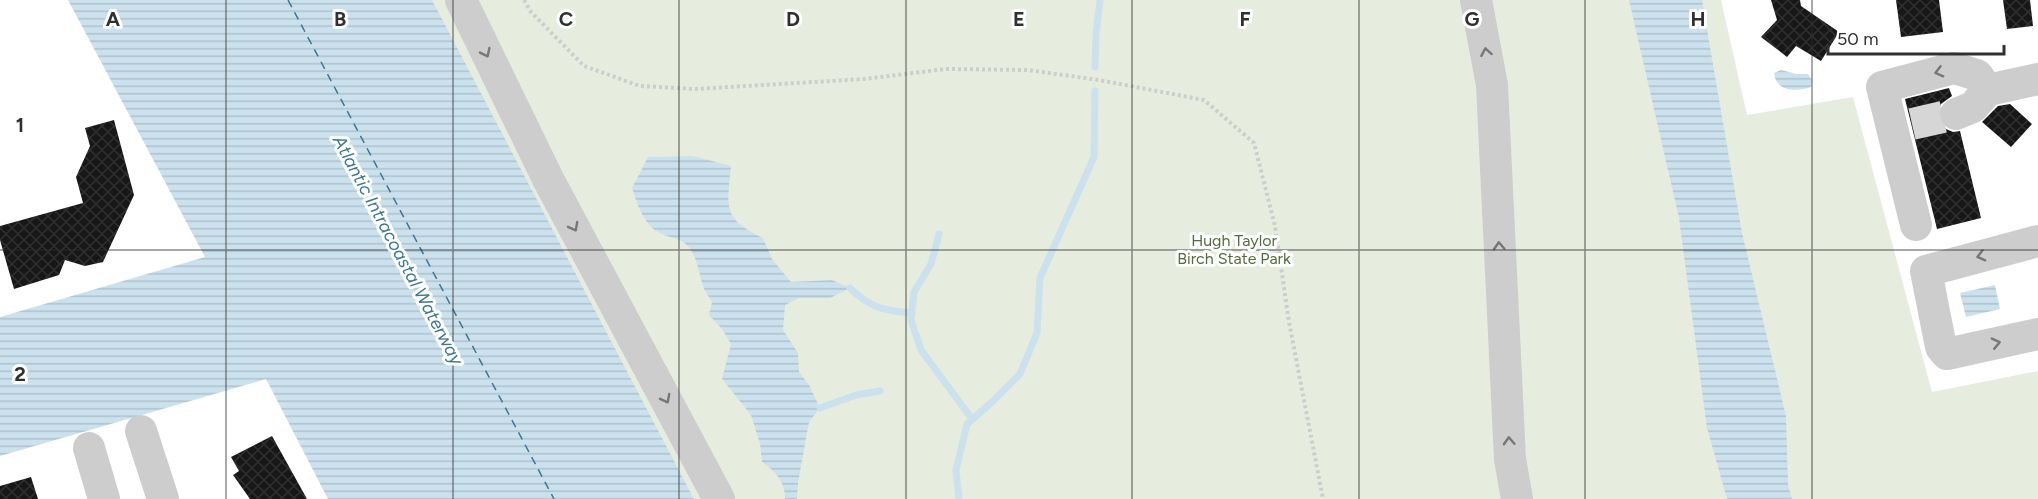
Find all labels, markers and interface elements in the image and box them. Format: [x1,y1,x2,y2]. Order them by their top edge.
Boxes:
text: A [106,7,121,31]
text: B [334,7,346,31]
text: C [559,7,573,31]
text: D [786,7,800,31]
text: E [1013,7,1025,31]
text: F [1239,7,1251,31]
text: G [1465,7,1480,31]
text: H [1691,7,1706,31]
scale bar [1828,18,2004,56]
text: 50 m [1837,28,1879,50]
one-way arrow [479,46,491,57]
one-way arrow [1480,47,1492,57]
one-way arrow [1934,64,1944,77]
text: 1 [16,113,24,137]
water label: Atlantic Intracoastal Waterway [328,131,469,370]
one-way arrow [567,221,578,231]
park label: Hugh Taylor Birch State Park [1177,231,1291,268]
one-way arrow [1493,242,1506,251]
one-way arrow [1977,249,1987,261]
one-way arrow [1991,337,2001,350]
text: 2 [14,362,26,386]
one-way arrow [659,393,670,403]
one-way arrow [1503,437,1516,446]

